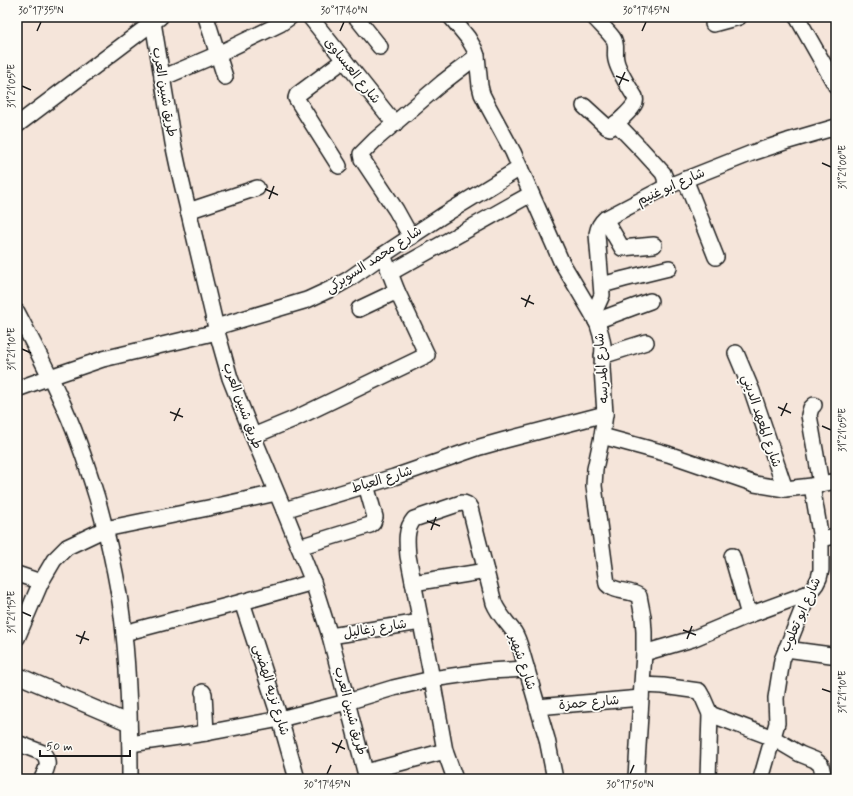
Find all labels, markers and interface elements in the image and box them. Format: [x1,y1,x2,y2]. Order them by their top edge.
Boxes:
text: 30°17'35"N [18,4,64,18]
text: 30°17'40"N [320,4,368,18]
text: 30°17'45"N [623,4,670,18]
street label: شارع العبساوى [320,34,384,108]
street label: طريق شبين العرب [148,46,180,138]
text: 31°21'05"E [5,64,19,108]
text: 31°21'00"E [836,145,850,189]
street label: شارع ابو غنيم [634,164,708,210]
street label: شارع محمد السوبركى [322,222,426,298]
text: 31°21'10"E [5,327,19,371]
street label: شارع المدرسه [591,332,613,404]
street label: طريق شبين العرب [218,360,266,452]
street label: شارع المعهد الديني [735,372,785,470]
text: 31°21'05"E [836,408,850,452]
street label: شارع العياط [349,463,415,497]
street label: شارع ابو تعلوب [777,575,825,655]
text: 31°21'15"E [5,590,19,633]
street label: شارع زغاليل [342,616,408,642]
street label: شارع شهير [504,631,539,692]
street label: شارع نزيه الهضبى [249,642,293,738]
street label: طريق شبين العرب [330,665,370,757]
text: 31°21'10"E [836,670,850,714]
street label: شارع حمزة [558,692,620,714]
scale bar [40,732,130,758]
text: 50 m [46,739,73,755]
text: 30°17'45"N [304,778,351,792]
text: 30°17'50"N [606,778,654,792]

